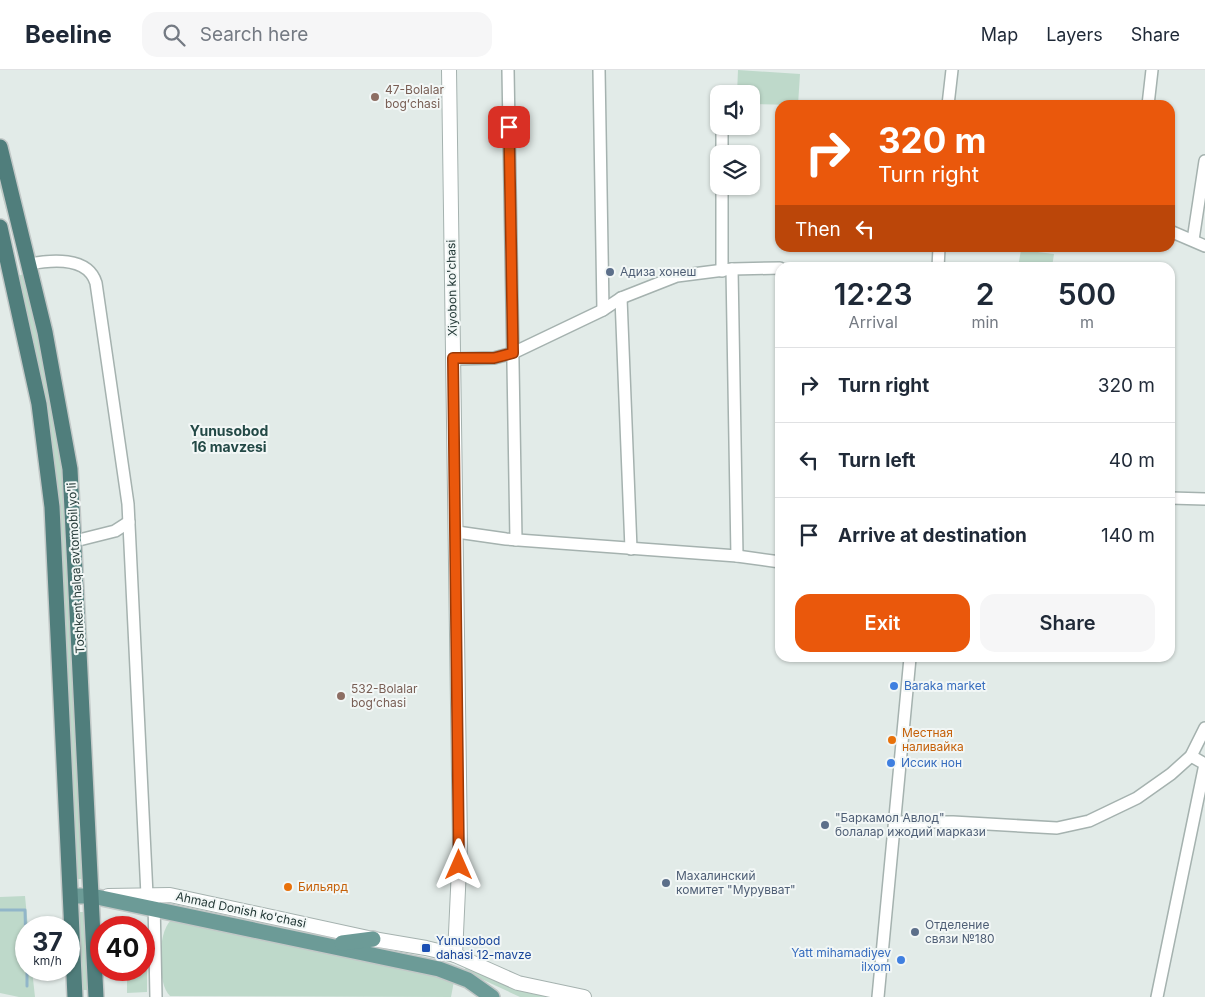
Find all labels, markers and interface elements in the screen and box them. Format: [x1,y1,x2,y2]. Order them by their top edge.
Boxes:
search box [142,12,492,57]
text: Beeline [25,20,112,49]
icon: search [160,21,188,49]
text: Search here [200,23,308,46]
text: Map [981,24,1018,45]
text: Layers [1046,24,1103,45]
text: Share [1131,24,1180,45]
place label: 47-Bolalar bogʻchasi [385,82,444,111]
map controls [710,85,760,195]
button: sound [710,85,760,135]
marker: 47-Bolalar bogʻchasi [369,91,381,103]
pin [488,106,530,148]
icon: arrive [495,113,523,141]
text: 320 m [878,119,986,161]
icon: right [795,120,860,185]
button: layers [710,145,760,195]
text: Turn right [878,161,979,187]
icon: left [851,215,879,243]
text: Then [795,218,841,241]
street label: Xiyobon ko'chasi [443,240,460,336]
place label: Адиза хонеш [620,264,696,279]
marker: Адиза хонеш [604,266,616,278]
text: 12:23 [834,276,913,312]
text: 2 [976,276,994,312]
text: 500 [1058,276,1116,312]
text: Arrival [849,312,898,332]
text: min [971,312,999,332]
text: m [1080,312,1094,332]
icon: right [795,371,823,399]
text: Turn right [838,374,929,397]
text: 320 m [1098,374,1155,397]
district label: Yunusobod 16 mavzesi [190,422,268,455]
icon: left [795,446,823,474]
text: Turn left [838,449,916,472]
text: 40 m [1109,449,1155,472]
street label: Toshkent halqa avtomobil yo'li [64,482,87,654]
icon: arrive [795,521,823,549]
text: Arrive at destination [838,524,1027,547]
text: 140 m [1101,524,1155,547]
button: Exit [795,594,970,652]
button: Share [980,594,1155,652]
place label: Baraka market [904,678,986,693]
marker: Baraka market [888,680,900,692]
place label: 532-Bolalar bogʻchasi [351,681,418,710]
marker: 532-Bolalar bogʻchasi [335,690,347,702]
place label: Местная наливайка [902,725,964,754]
marker: Местная наливайка [886,734,898,746]
place label: Иссик нон [901,755,962,770]
marker: Иссик нон [885,757,897,769]
place label: "Баркамол Авлод" болалар ижодий маркази [835,810,986,839]
marker: "Баркамол Авлод" болалар ижодий маркази [819,819,831,831]
position arrow [432,838,484,890]
place label: Махалинский комитет "Мурувват" [676,868,796,897]
marker: Махалинский комитет "Мурувват" [660,877,672,889]
place label: Бильярд [298,879,348,894]
marker: Бильярд [282,881,294,893]
street label: Ahmad Donish ko'chasi [175,888,308,931]
speed limit sign: 40 [90,916,155,981]
place label: Отделение связи №180 [925,917,995,946]
marker: Отделение связи №180 [909,926,921,938]
text: 37 [32,927,63,957]
place label: Yunusobod dahasi 12-mavze [436,933,532,962]
marker: Yunusobod dahasi 12-mavze [420,942,432,954]
place label: Yatt mihamadiyev ilxom [791,945,891,974]
text: km/h [33,953,62,968]
marker: Yatt mihamadiyev ilxom [895,954,907,966]

